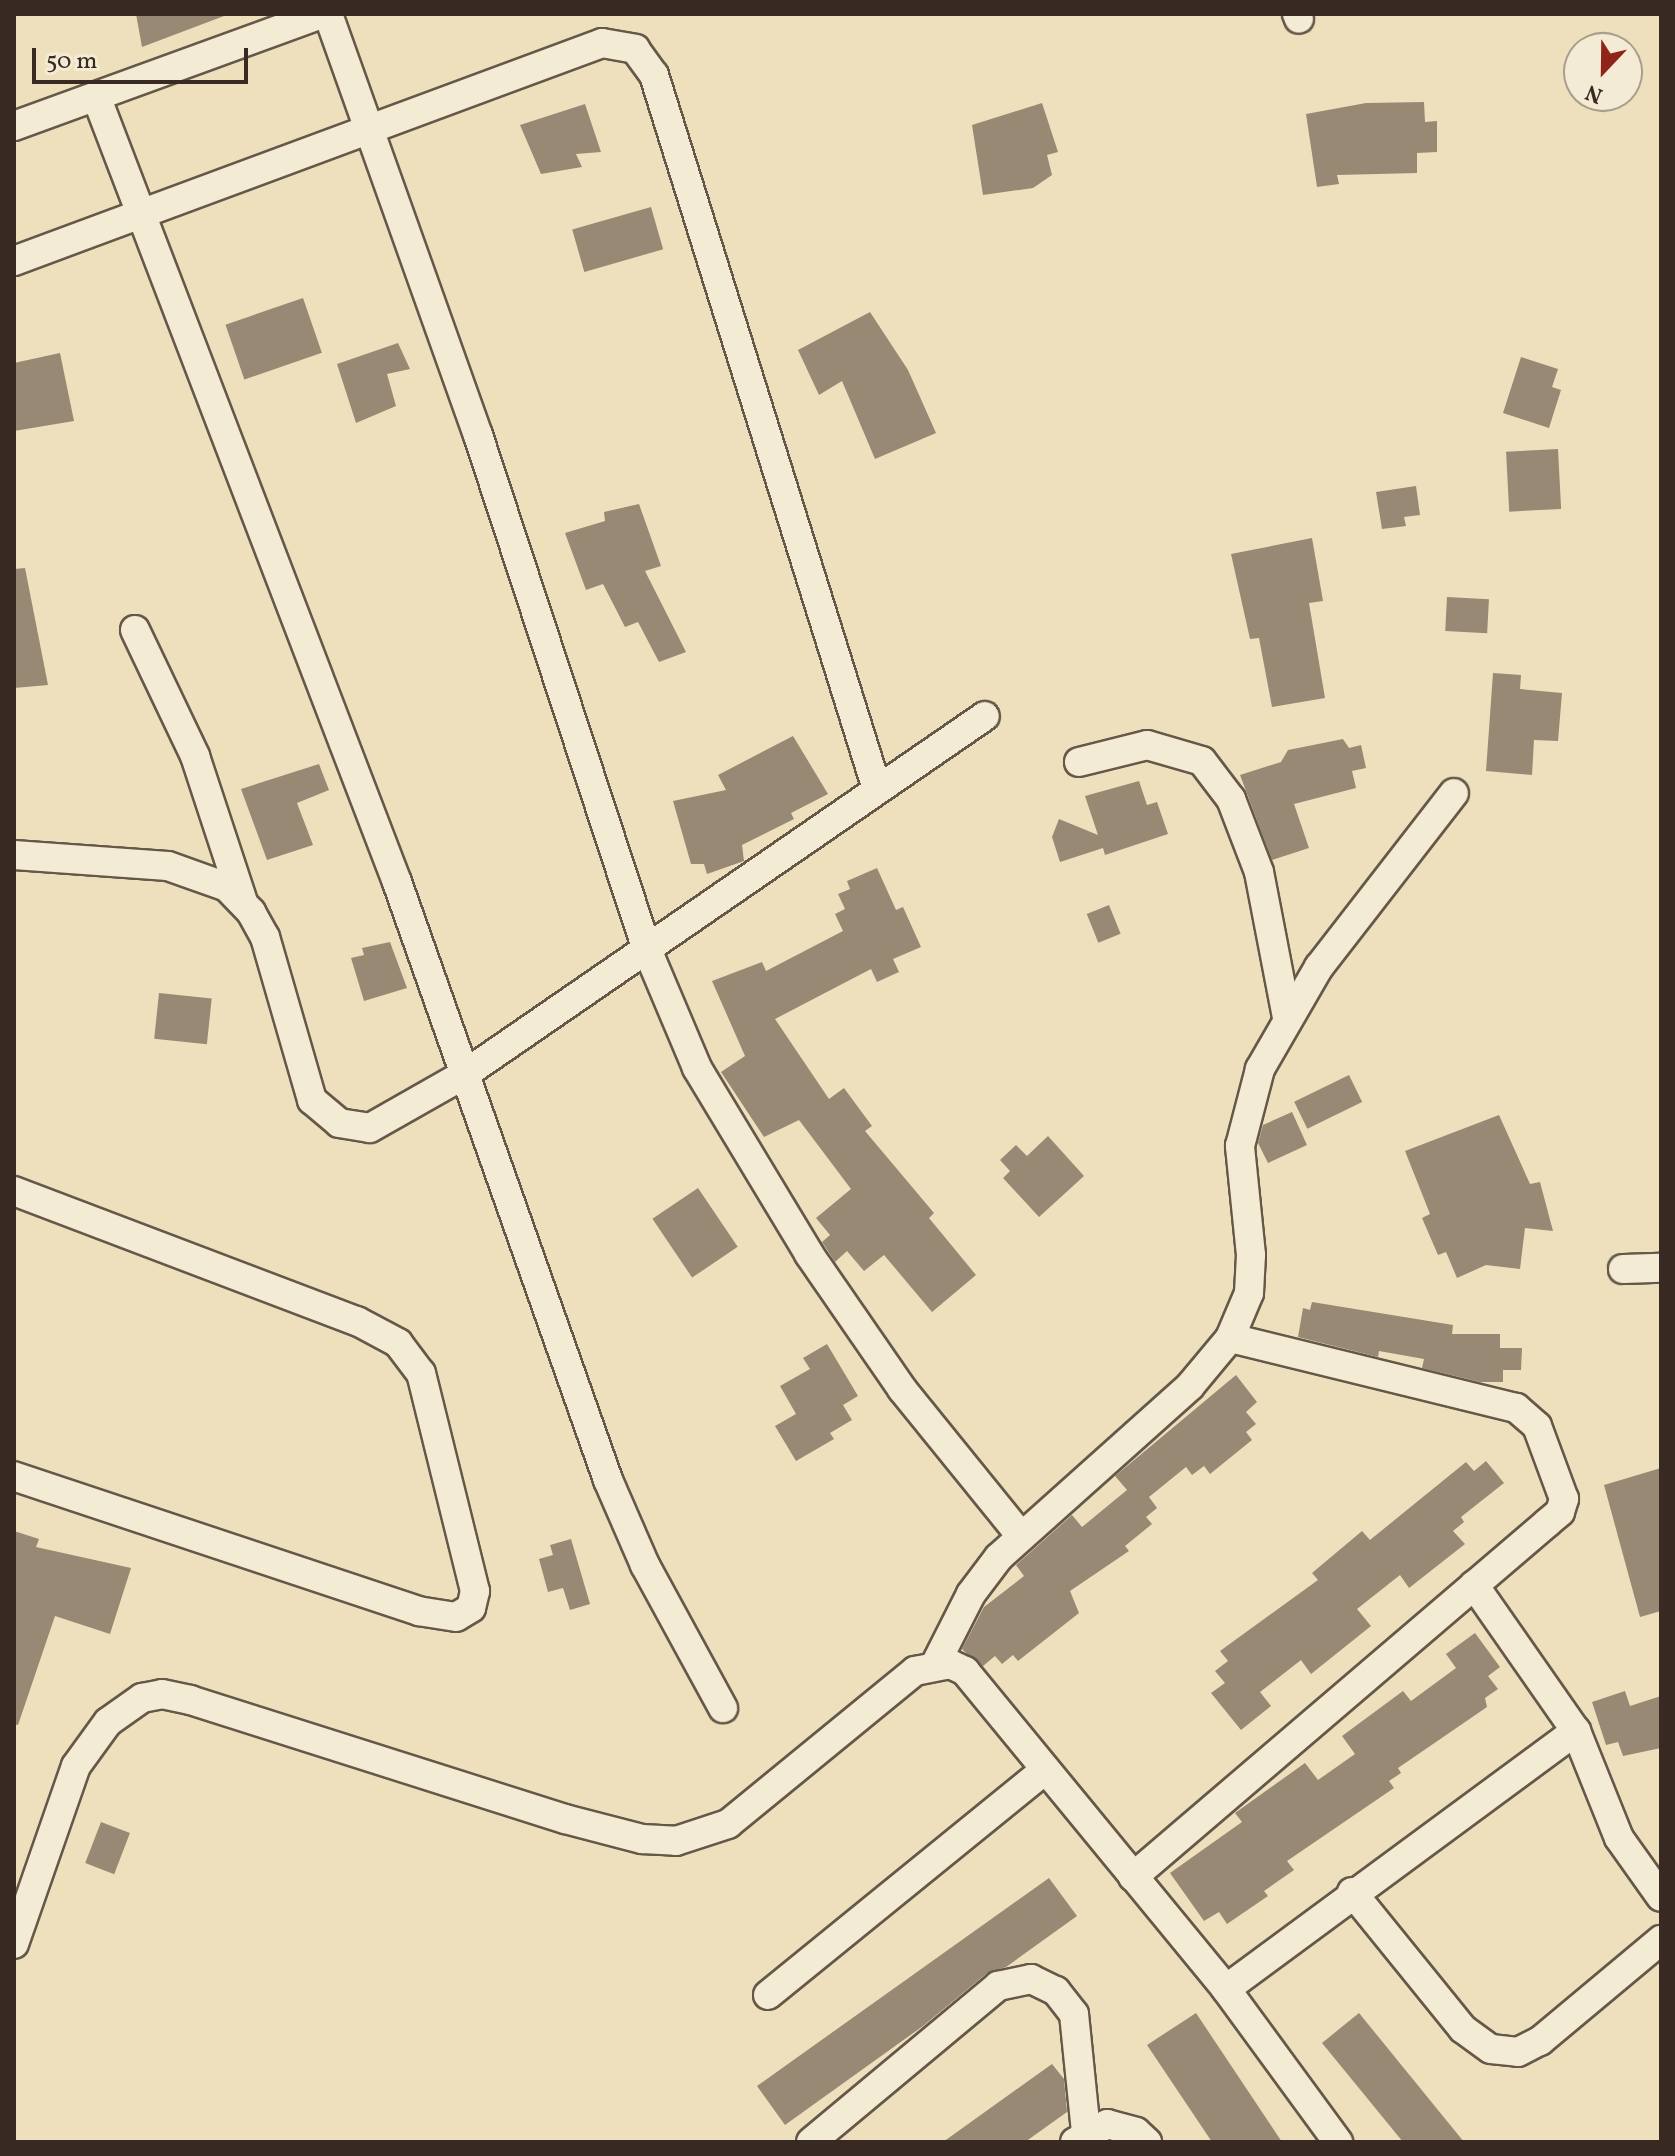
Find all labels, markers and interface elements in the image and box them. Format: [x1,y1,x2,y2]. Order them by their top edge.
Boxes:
scale bar [36,32,252,82]
north arrow [1563,32,1643,112]
text: 50 m [46,45,98,79]
text: N [1581,75,1608,110]

